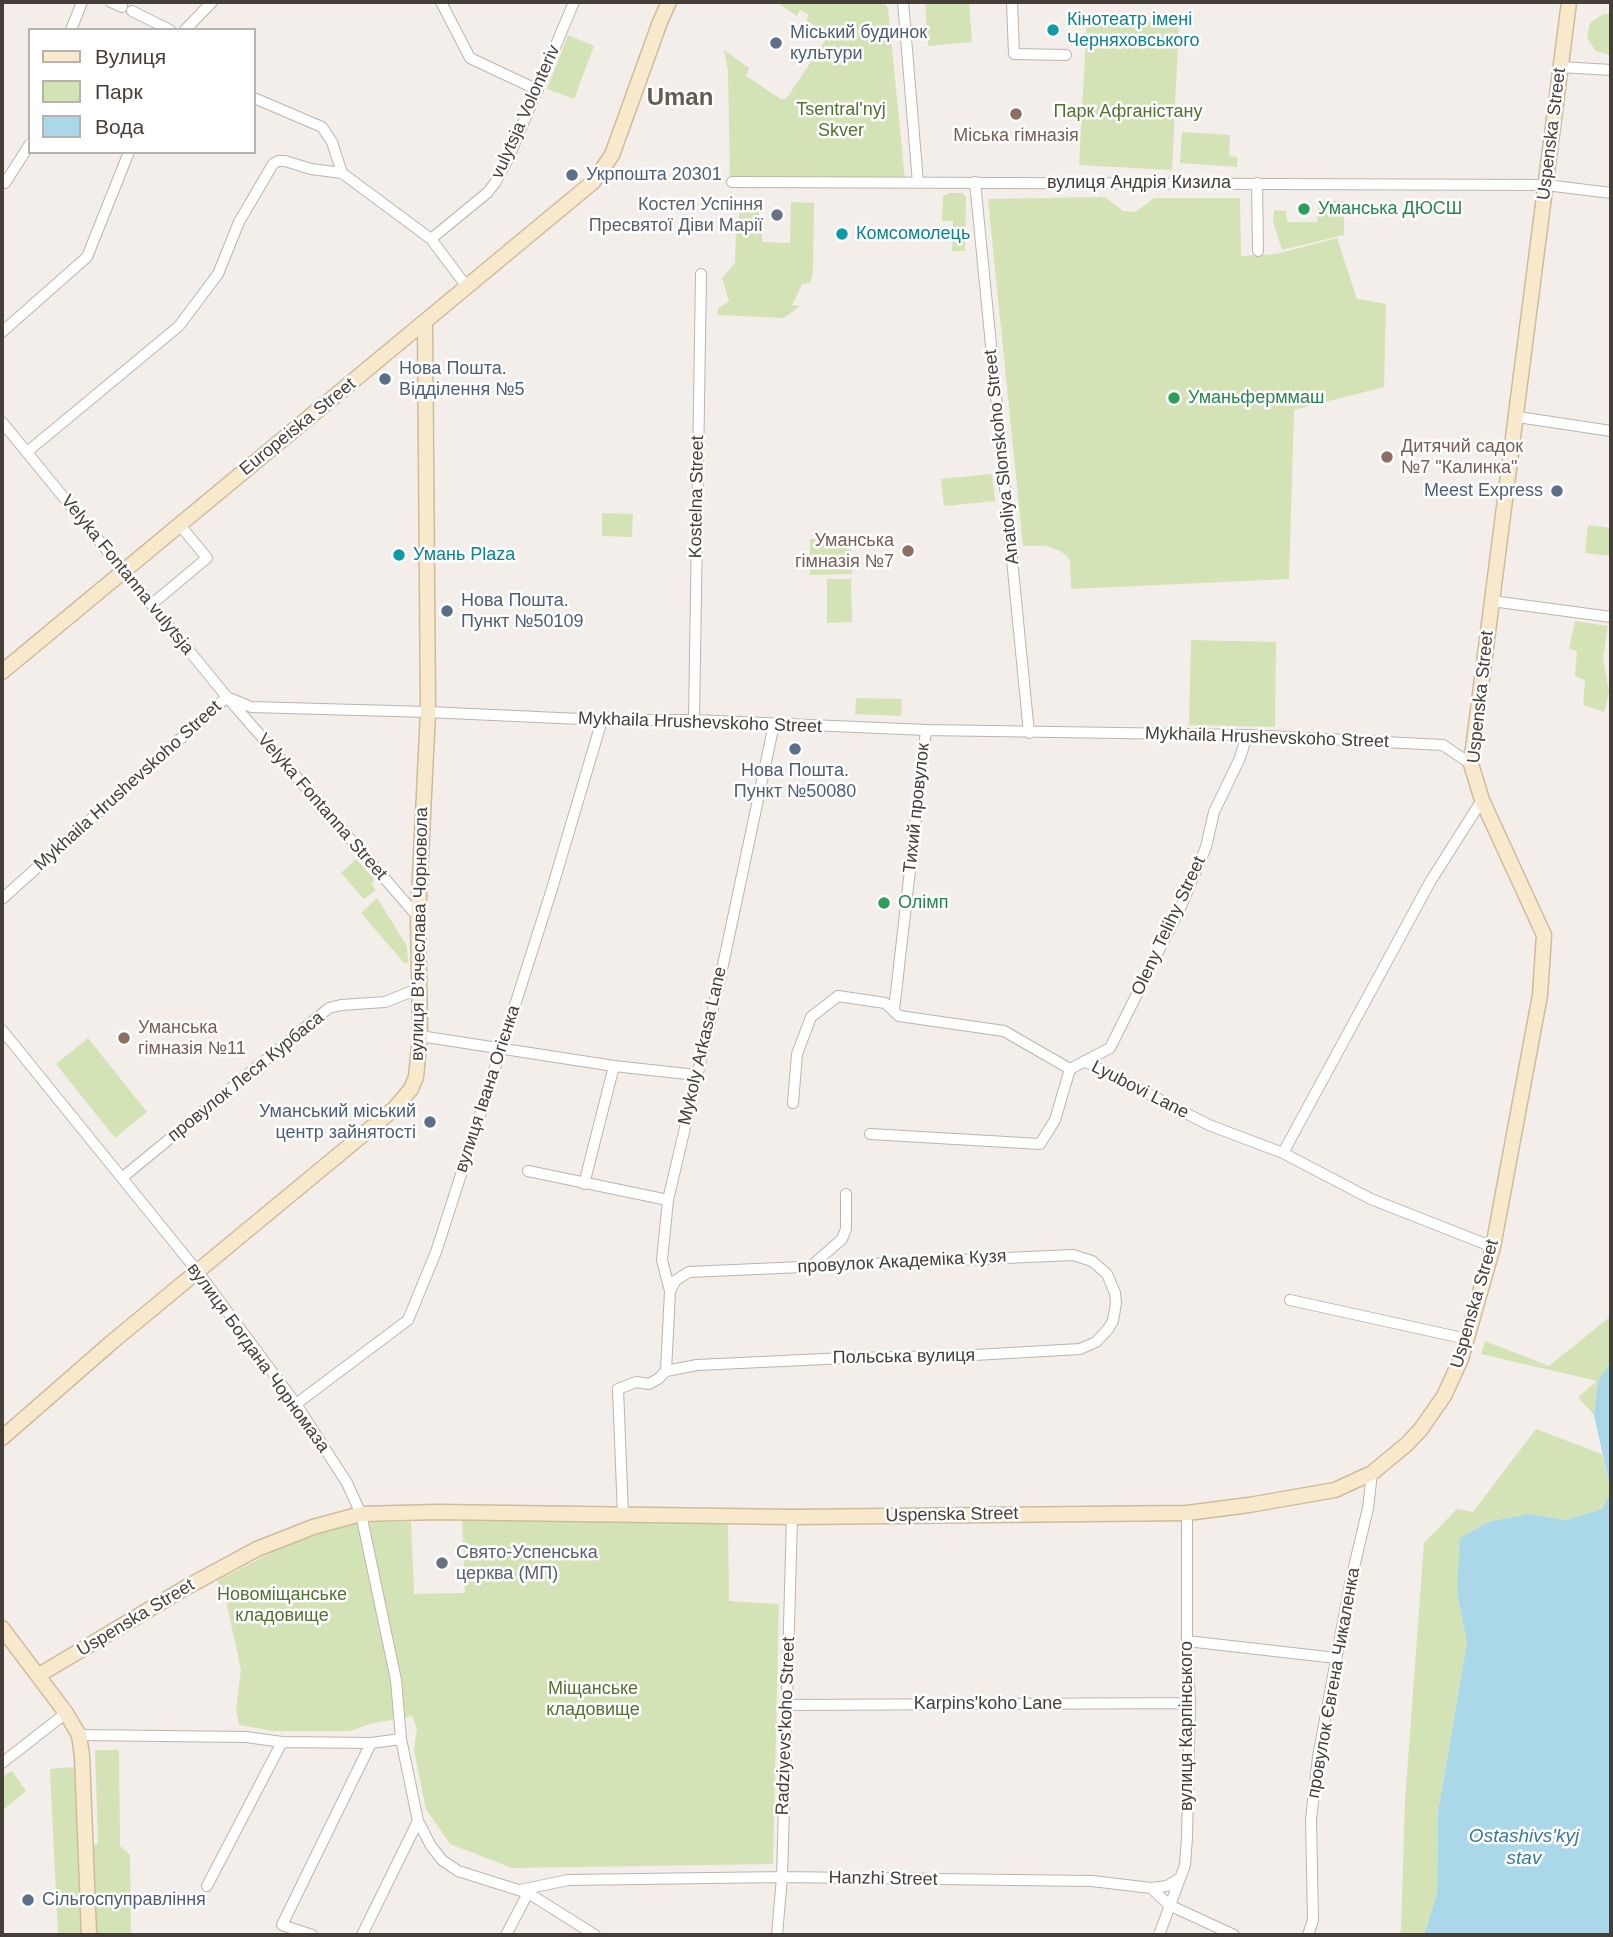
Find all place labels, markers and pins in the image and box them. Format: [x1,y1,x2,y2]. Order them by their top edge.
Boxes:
place label: Кінотеатр імені Черняховського [1067,9,1200,52]
place label: Міський будинок культури [790,22,927,64]
marker: Кінотеатр імені Черняховського [1045,22,1061,38]
marker: Міський будинок культури [768,35,784,51]
marker: Міська гімназія [1008,106,1024,122]
place label: Міська гімназія [953,125,1079,147]
place label: Укрпошта 20301 [586,164,722,186]
marker: Укрпошта 20301 [564,167,580,183]
place label: Костел Успіння Пресвятої Діви Марії [589,194,763,236]
place label: Уманська ДЮСШ [1318,198,1462,220]
marker: Уманська ДЮСШ [1296,201,1312,217]
marker: Костел Успіння Пресвятої Діви Марії [769,207,785,223]
place label: Комсомолець [856,223,970,245]
marker: Комсомолець [834,226,850,242]
place label: Нова Пошта. Відділення №5 [399,358,524,400]
marker: Нова Пошта. Відділення №5 [377,371,393,387]
place label: Уманьферммаш [1188,387,1324,409]
marker: Уманьферммаш [1166,390,1182,406]
place label: Дитячий садок №7 "Калинка" [1401,436,1523,478]
marker: Дитячий садок №7 "Калинка" [1379,449,1395,465]
place label: Meest Express [1424,480,1543,502]
marker: Meest Express [1549,483,1565,499]
place label: Уманська гімназія №7 [795,530,894,572]
marker: Уманська гімназія №7 [900,543,916,559]
place label: Умань Plaza [413,544,515,566]
marker: Умань Plaza [391,547,407,563]
place label: Нова Пошта. Пункт №50109 [461,590,584,632]
marker: Нова Пошта. Пункт №50109 [439,603,455,619]
marker: Нова Пошта. Пункт №50080 [787,741,803,757]
place label: Нова Пошта. Пункт №50080 [734,760,856,802]
place label: Олімп [898,892,948,914]
marker: Олімп [876,895,892,911]
place label: Уманська гімназія №11 [138,1017,246,1060]
marker: Уманська гімназія №11 [116,1030,132,1046]
place label: Уманський міський центр зайнятості [259,1101,416,1144]
marker: Уманський міський центр зайнятості [422,1114,438,1130]
place label: Свято-Успенська церква (МП) [456,1542,598,1584]
marker: Свято-Успенська церква (МП) [434,1555,450,1571]
place label: Сільгоспуправління [42,1889,206,1911]
marker: Сільгоспуправління [20,1892,36,1908]

